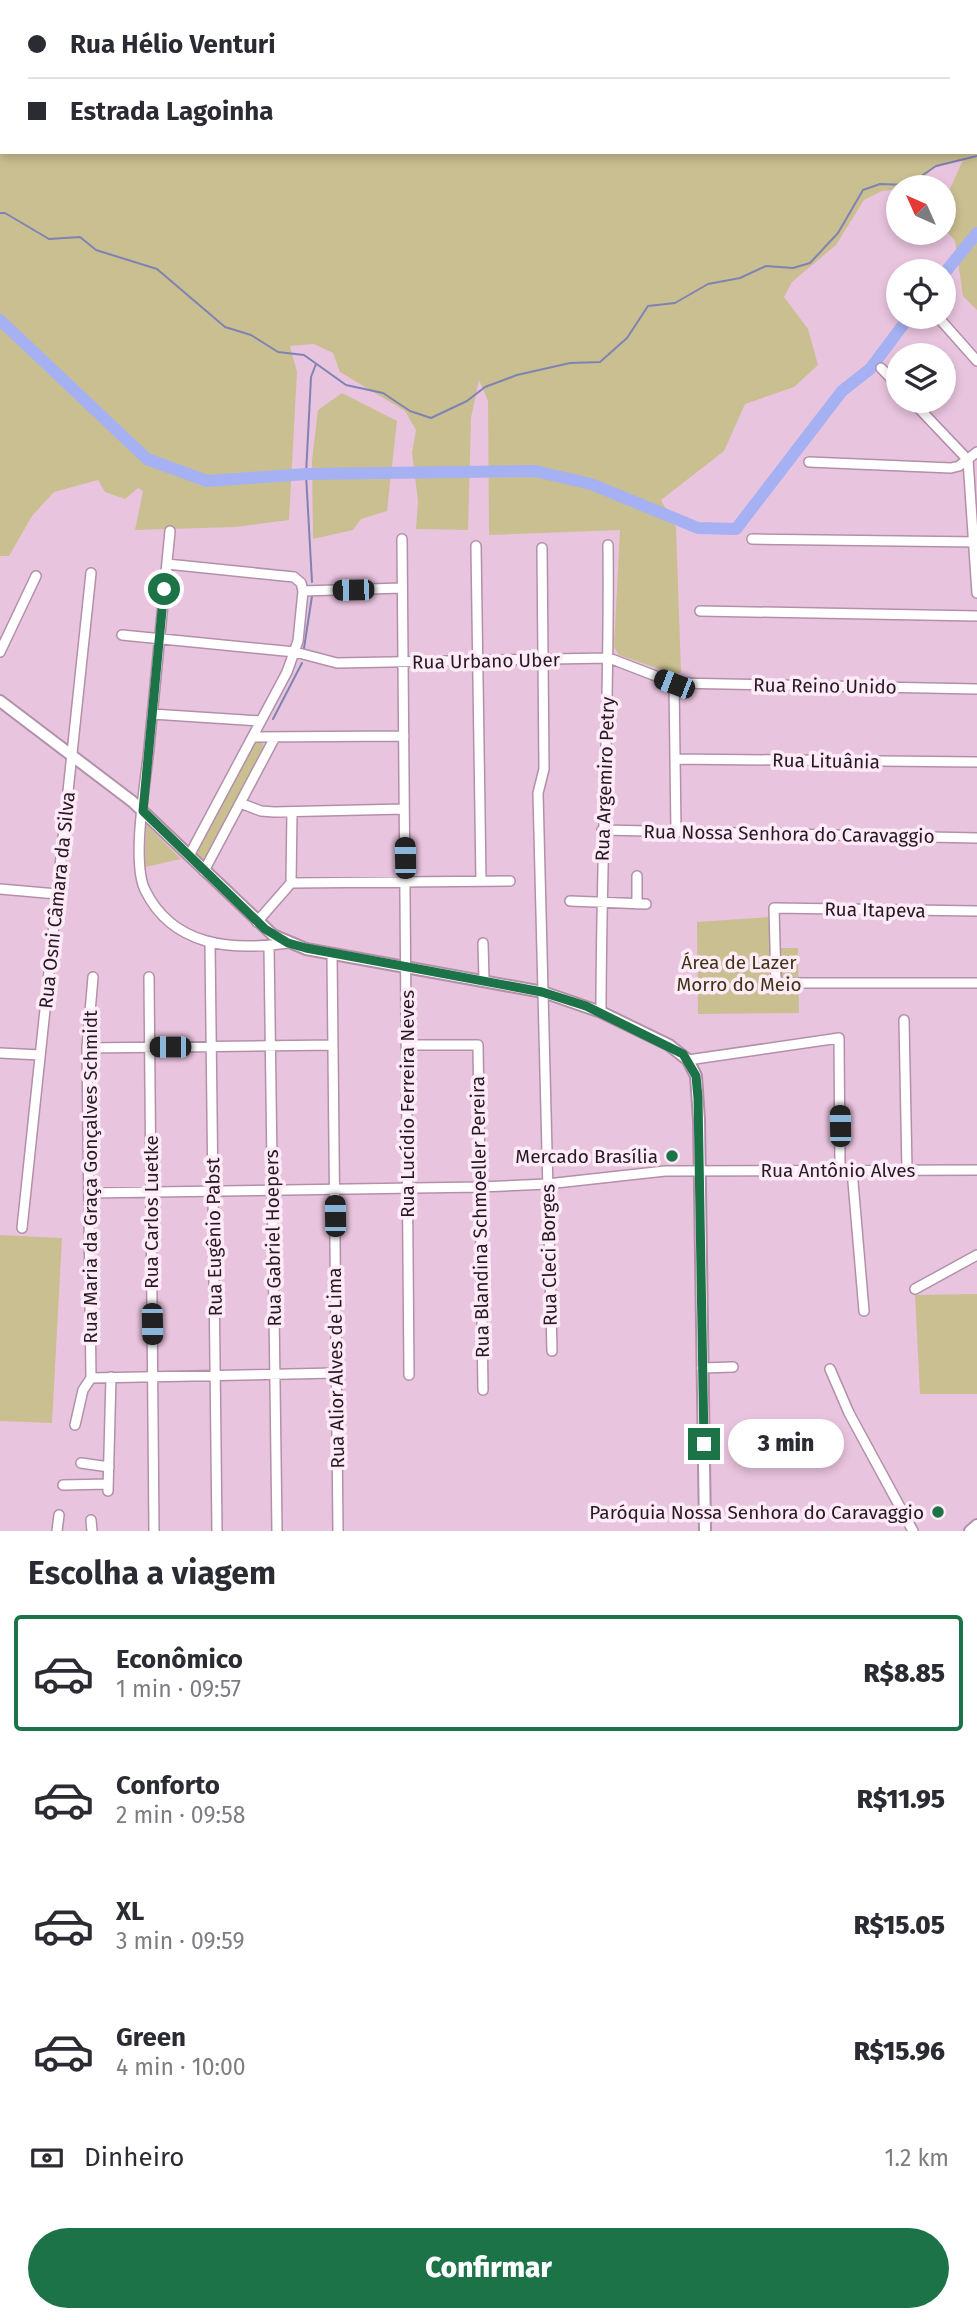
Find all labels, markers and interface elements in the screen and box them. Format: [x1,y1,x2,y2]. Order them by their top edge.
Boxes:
text: Rua Hélio Venturi [70,29,276,60]
text: Estrada Lagoinha [70,96,274,127]
north arrow [886,175,956,245]
map controls [886,175,956,413]
button: locate [886,259,956,329]
button: layers [886,343,956,413]
route start [148,573,180,605]
car [332,579,375,601]
street label: Rua Urbano Uber [412,648,561,674]
car [651,667,698,701]
street label: Rua Reino Unido [753,673,897,699]
street label: Rua Argemiro Petry [591,696,619,862]
street label: Rua Lituânia [772,749,880,773]
street label: Rua Osni Câmara da Silva [34,790,80,1010]
street label: Rua Nossa Senhora do Caravaggio [643,820,935,848]
car [395,837,416,879]
street label: Rua Itapeva [824,898,926,922]
park label: Área de Lazer Morro do Meio [676,951,802,996]
street label: Rua Lucídio Ferreira Neves [396,990,419,1218]
street label: Rua Maria da Graça Gonçalves Schmidt [79,1010,102,1344]
car [150,1037,192,1058]
street label: Rua Blandina Schmoeller Pereira [466,1076,494,1358]
car [830,1105,851,1147]
street label: Rua Carlos Luetke [140,1135,163,1289]
place label: Mercado Brasília [515,1145,658,1168]
marker: Mercado Brasília [664,1148,680,1164]
street label: Rua Gabriel Hoepers [260,1149,286,1327]
street label: Rua Eugênio Pabst [201,1157,227,1317]
street label: Rua Antônio Alves [760,1159,916,1182]
street label: Rua Cleci Borges [536,1184,562,1326]
car [325,1195,346,1237]
street label: Rua Alior Alves de Lima [323,1267,349,1469]
car [142,1303,163,1345]
callout: 3 min [728,1420,844,1468]
route end [688,1428,720,1460]
text: 3 min [758,1429,814,1457]
place label: Paróquia Nossa Senhora do Caravaggio [589,1501,924,1524]
marker: Paróquia Nossa Senhora do Caravaggio [930,1504,946,1520]
text: Escolha a viagem [28,1554,276,1592]
icon: car [32,1642,95,1705]
text: Econômico [116,1644,243,1675]
text: R$8.85 [864,1658,945,1689]
text: 1 min · 09:57 [116,1675,241,1703]
icon: car [32,1768,95,1831]
text: Conforto [116,1770,220,1801]
text: R$11.95 [857,1784,945,1815]
text: 2 min · 09:58 [116,1801,245,1829]
icon: car [32,1894,95,1957]
text: XL [116,1896,144,1927]
text: R$15.05 [854,1910,945,1941]
text: 3 min · 09:59 [116,1927,245,1955]
icon: car [32,2020,95,2083]
text: Green [116,2022,186,2053]
text: R$15.96 [854,2036,945,2067]
text: 4 min · 10:00 [116,2053,246,2081]
icon: cash [28,2139,66,2177]
text: Dinheiro [84,2142,185,2173]
text: 1.2 km [885,2144,949,2172]
button: Confirmar [28,2228,949,2308]

